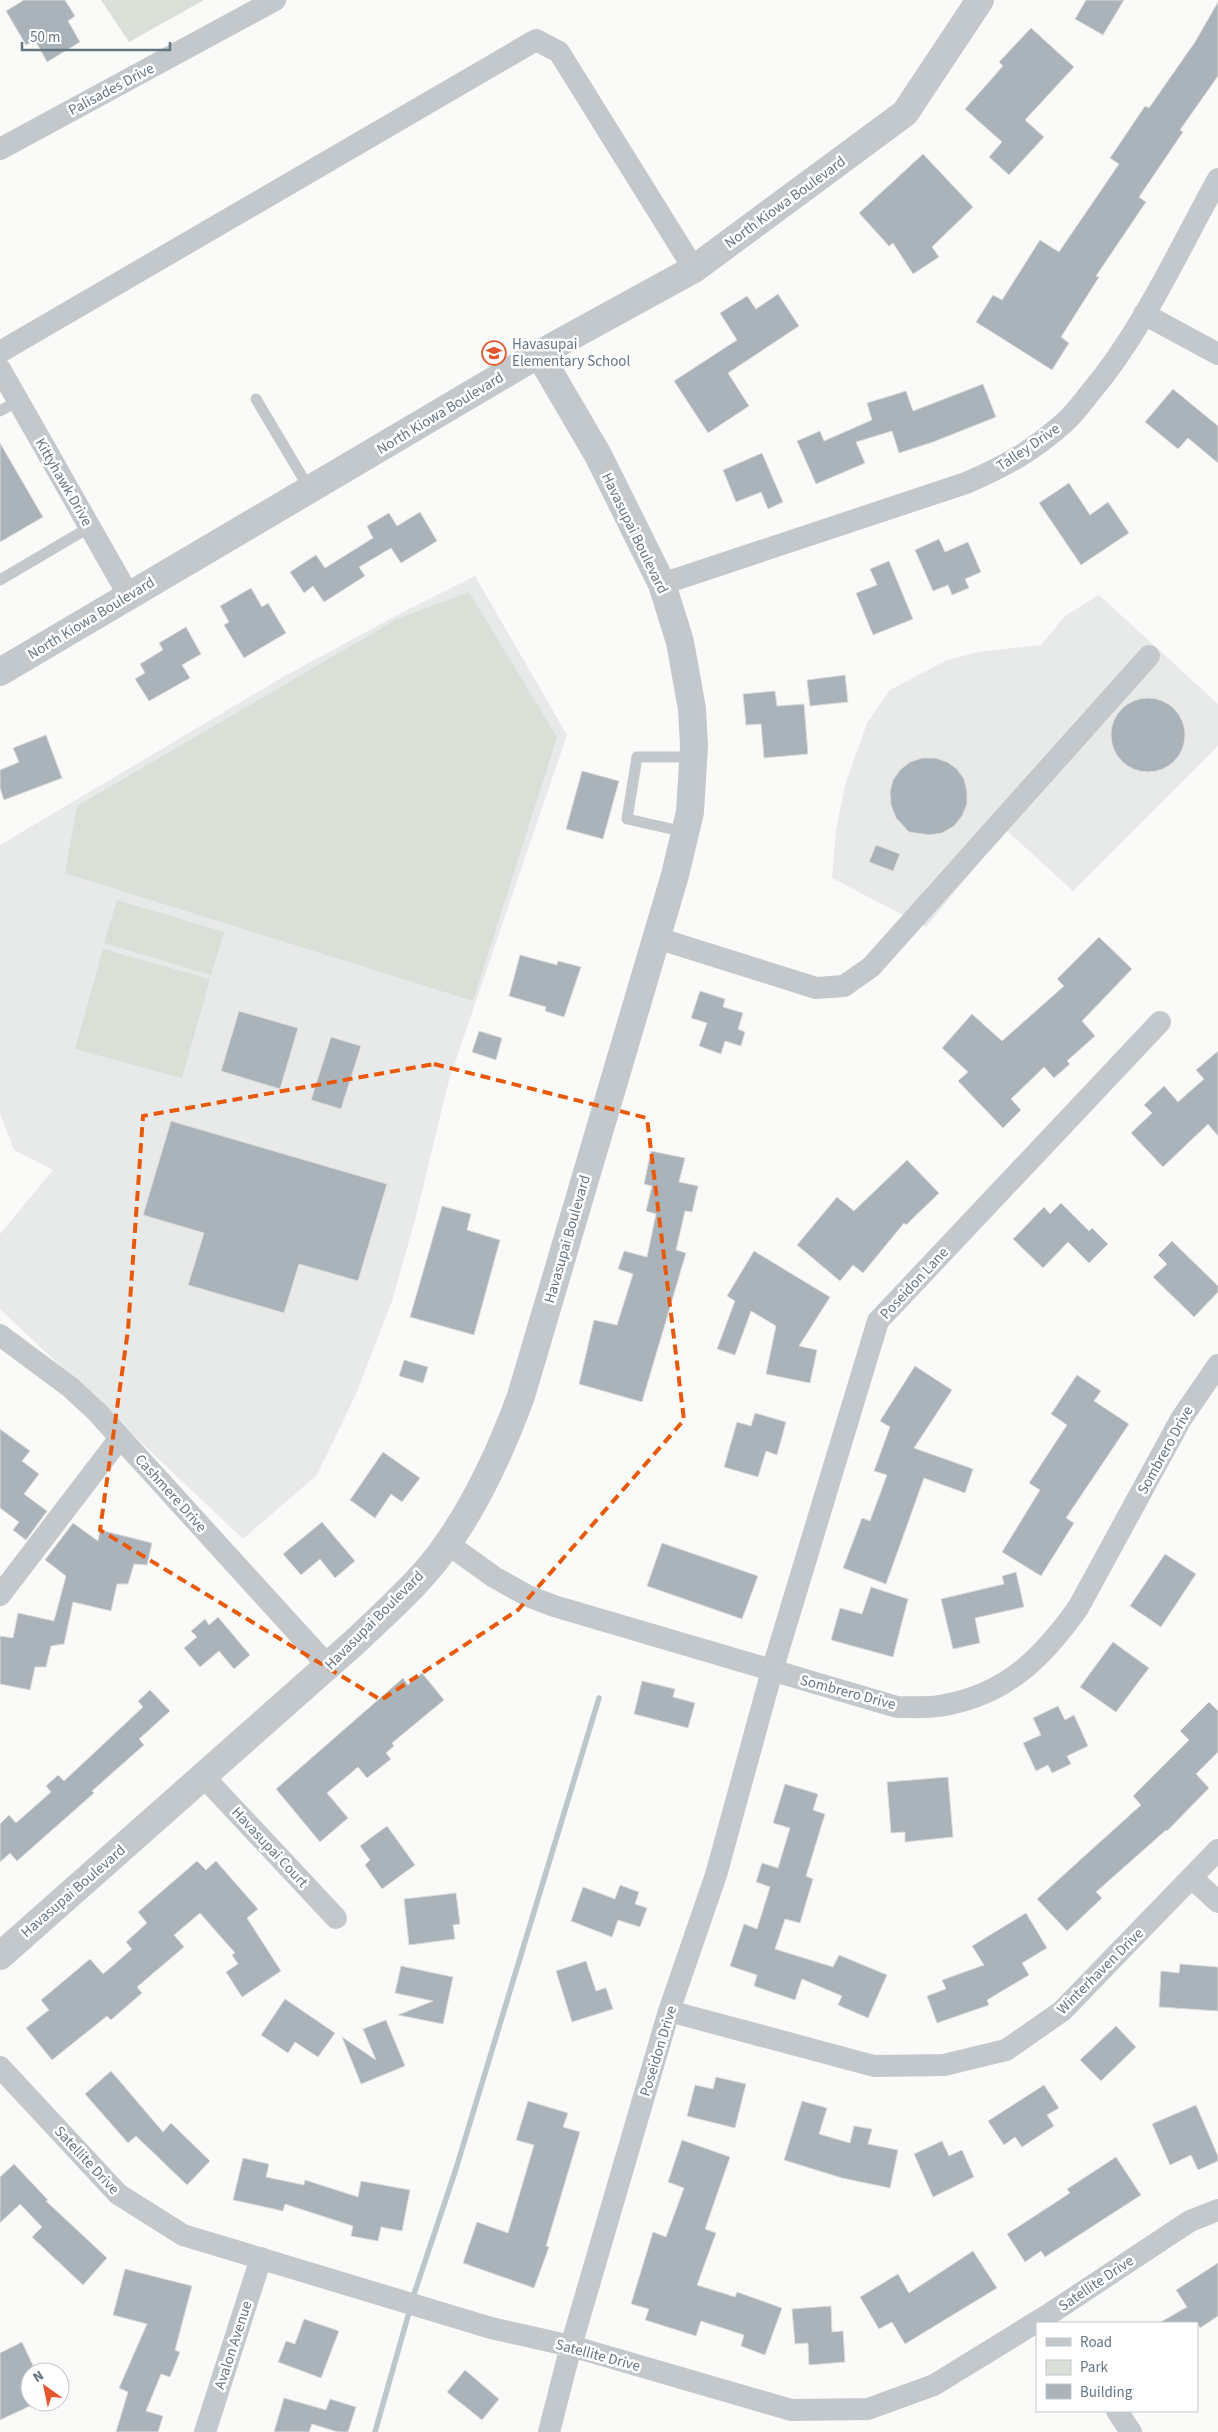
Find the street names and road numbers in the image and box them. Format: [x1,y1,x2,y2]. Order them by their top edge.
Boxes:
street label: Palisades Drive [65,58,158,121]
street label: North Kiowa Boulevard [720,151,850,254]
street label: North Kiowa Boulevard [373,367,508,460]
street label: Talley Drive [992,419,1064,476]
street label: Kittyhawk Drive [30,434,97,530]
street label: Havasupai Boulevard [596,469,673,597]
street label: North Kiowa Boulevard [24,572,159,665]
street label: Havasupai Boulevard [539,1173,596,1306]
street label: Poseidon Lane [875,1243,953,1324]
street label: Sombrero Drive [1132,1402,1198,1498]
street label: Cashmere Drive [130,1450,211,1537]
street label: Havasupai Boulevard [320,1566,429,1675]
street label: Sombrero Drive [798,1670,898,1715]
street label: Havasupai Court [227,1802,313,1892]
street label: Havasupai Boulevard [16,1840,130,1943]
street label: Winterhaven Drive [1052,1923,1148,2019]
street label: Poseidon Drive [635,2003,682,2099]
street label: Satellite Drive [49,2121,124,2199]
street label: Satellite Drive [1054,2250,1138,2316]
street label: Avalon Avenue [209,2298,258,2392]
street label: Satellite Drive [553,2334,643,2377]

